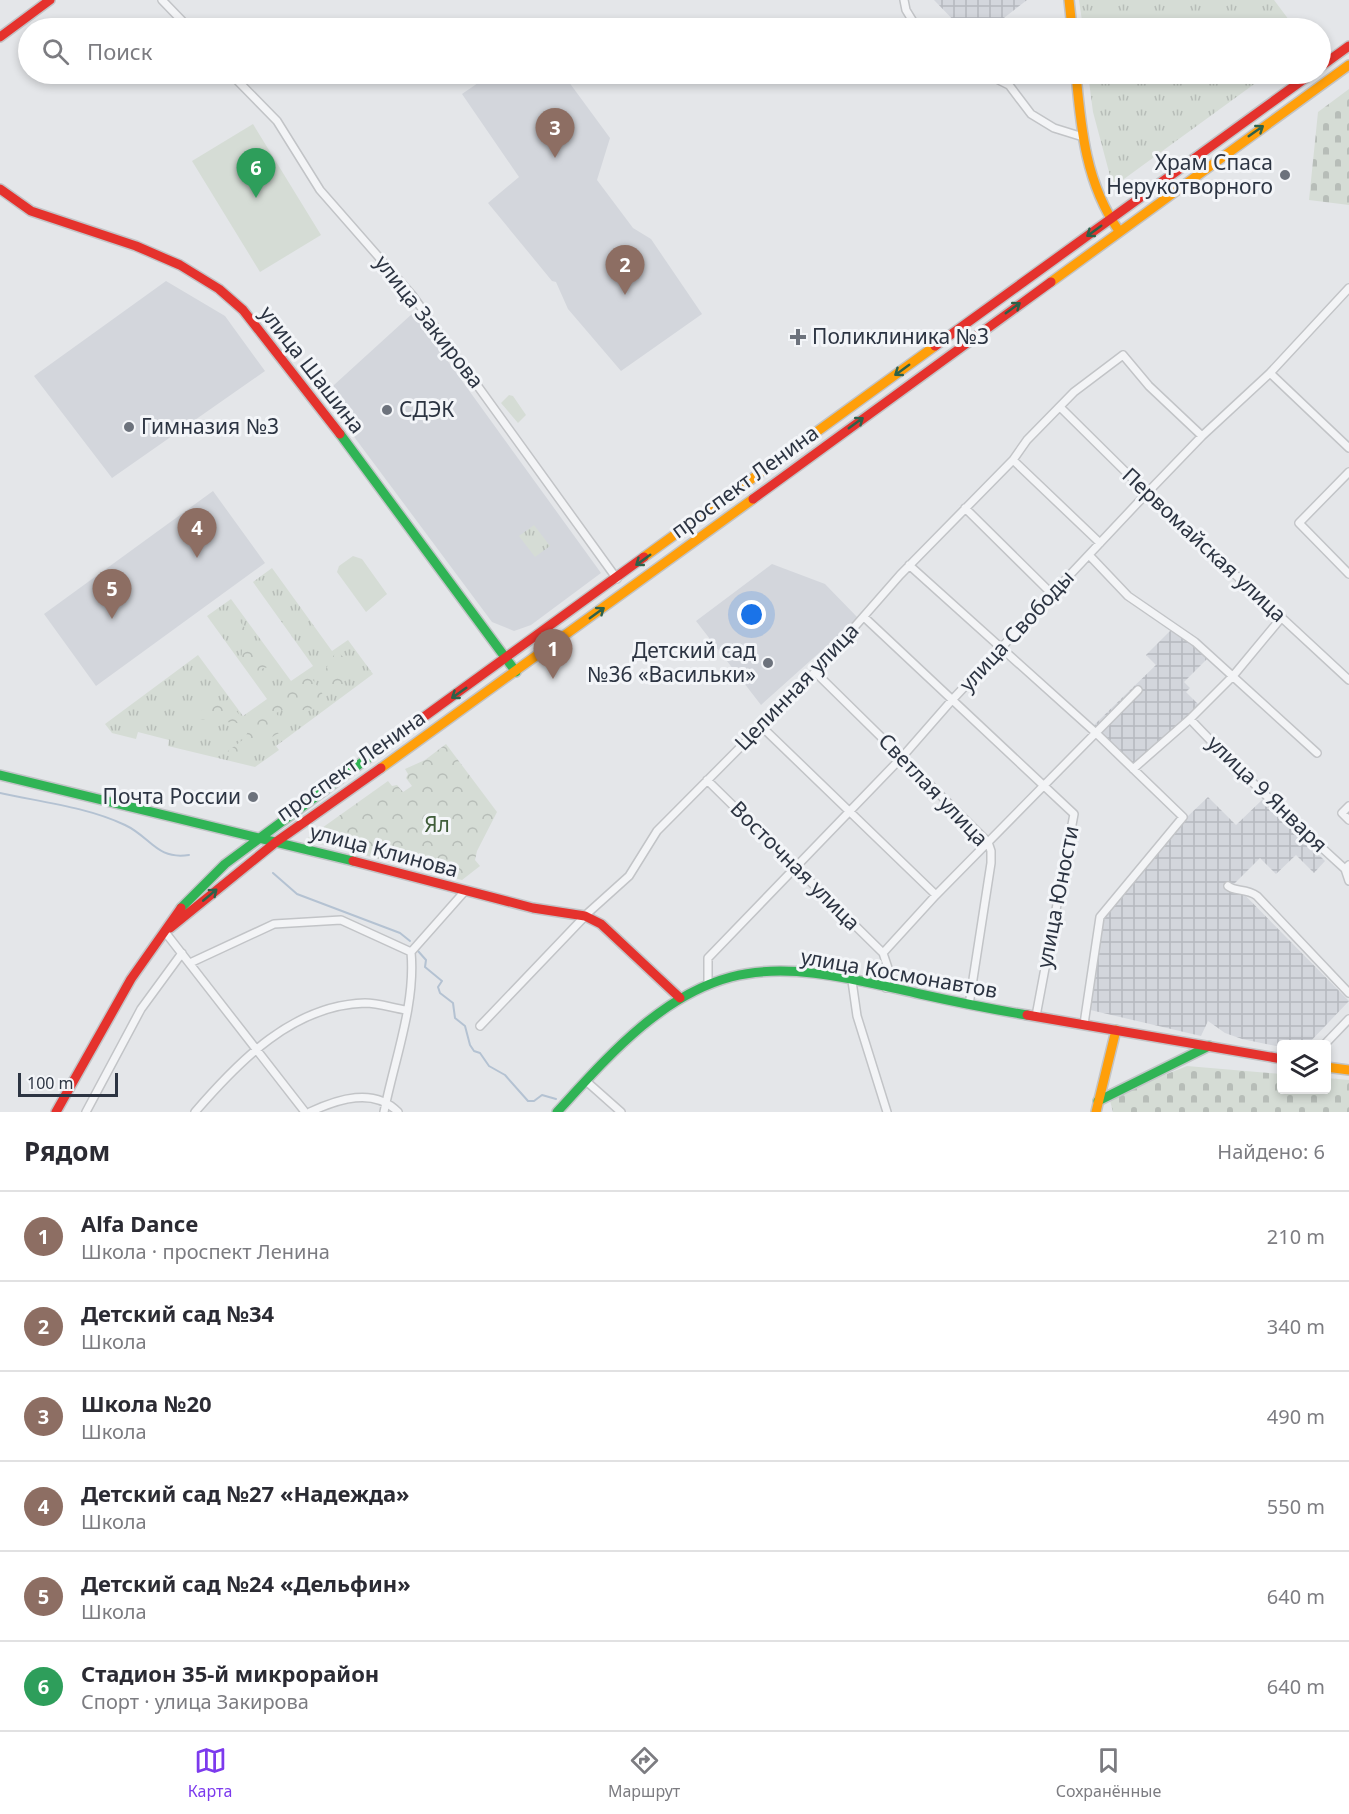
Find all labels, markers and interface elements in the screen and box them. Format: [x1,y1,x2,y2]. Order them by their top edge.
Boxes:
search box [18,18,1331,84]
icon: search [39,35,72,68]
text: Поиск [87,36,152,66]
pin: 3 [536,108,574,158]
one-way arrow [1247,125,1263,138]
pin: 6 [236,148,276,198]
place label: Храм Спаса Нерукотворного [1106,148,1273,200]
marker: Храм Спаса Нерукотворного [1278,168,1292,182]
one-way arrow [1086,224,1102,237]
pin: 2 [606,246,644,295]
street label: улица Закирова [369,249,491,394]
street label: улица Шашина [254,300,371,439]
one-way arrow [1005,302,1021,314]
place label: Поликлиника №3 [812,322,989,350]
marker: Поликлиника №3 [789,328,807,346]
one-way arrow [895,364,911,376]
place label: СДЭК [399,395,454,423]
marker: СДЭК [380,403,394,417]
place label: Гимназия №3 [141,412,279,440]
one-way arrow [847,417,863,430]
street label: проспект Ленина [665,418,824,544]
marker: Гимназия №3 [122,420,136,434]
street label: Первомайская улица [1117,461,1293,628]
pin: 4 [178,508,216,558]
one-way arrow [635,553,651,566]
street label: улица Свободы [953,564,1080,697]
pin: 5 [92,570,132,619]
your location [737,600,766,629]
one-way arrow [588,607,604,619]
street label: Целинная улица [728,616,864,756]
pin: 1 [534,630,572,679]
place label: Детский сад №36 «Васильки» [587,636,756,688]
marker: Детский сад №36 «Васильки» [761,656,775,670]
one-way arrow [451,687,467,700]
street label: проспект Ленина [270,703,430,827]
street label: Светлая улица [873,727,995,852]
street label: улица 9 Января [1202,729,1334,858]
place label: Почта России [103,782,241,810]
marker: Почта России [246,790,260,804]
street label: Восточная улица [725,794,867,936]
park label: Ял [424,810,450,838]
street label: улица Клинова [307,817,461,883]
street label: улица Юности [1029,823,1085,970]
one-way arrow [202,888,217,902]
street label: улица Космонавтов [799,942,1000,1004]
map controls [1277,1040,1331,1094]
button: layers [1277,1040,1331,1094]
scale bar [18,1070,118,1098]
text: 100 m [27,1072,74,1094]
text: Рядом [24,1133,110,1169]
text: Найдено: 6 [1217,1138,1325,1165]
text: Alfa Dance [81,1208,198,1238]
text: 1 [38,1223,49,1250]
text: 210 m [1267,1223,1325,1250]
text: Школа · проспект Ленина [81,1238,330,1265]
text: Детский сад №34 [81,1298,274,1328]
text: 2 [38,1313,49,1340]
text: 340 m [1267,1313,1325,1340]
text: Школа [81,1328,147,1355]
text: Школа №20 [81,1388,212,1418]
text: 3 [38,1403,49,1430]
text: 490 m [1267,1403,1325,1430]
text: Школа [81,1418,147,1445]
text: Детский сад №27 «Надежда» [81,1478,410,1508]
text: 4 [38,1493,49,1520]
text: 550 m [1267,1493,1325,1520]
text: Школа [81,1508,147,1535]
text: Детский сад №24 «Дельфин» [81,1568,411,1598]
text: 5 [38,1583,49,1610]
text: 640 m [1267,1583,1325,1610]
text: Школа [81,1598,147,1625]
text: Стадион 35-й микрорайон [81,1658,379,1688]
text: 6 [38,1673,49,1700]
text: 640 m [1267,1673,1325,1700]
text: Спорт · улица Закирова [81,1688,309,1715]
tab: Карта [188,1744,232,1802]
tab: Маршрут [608,1744,680,1802]
tab: Сохранённые [1056,1744,1161,1802]

